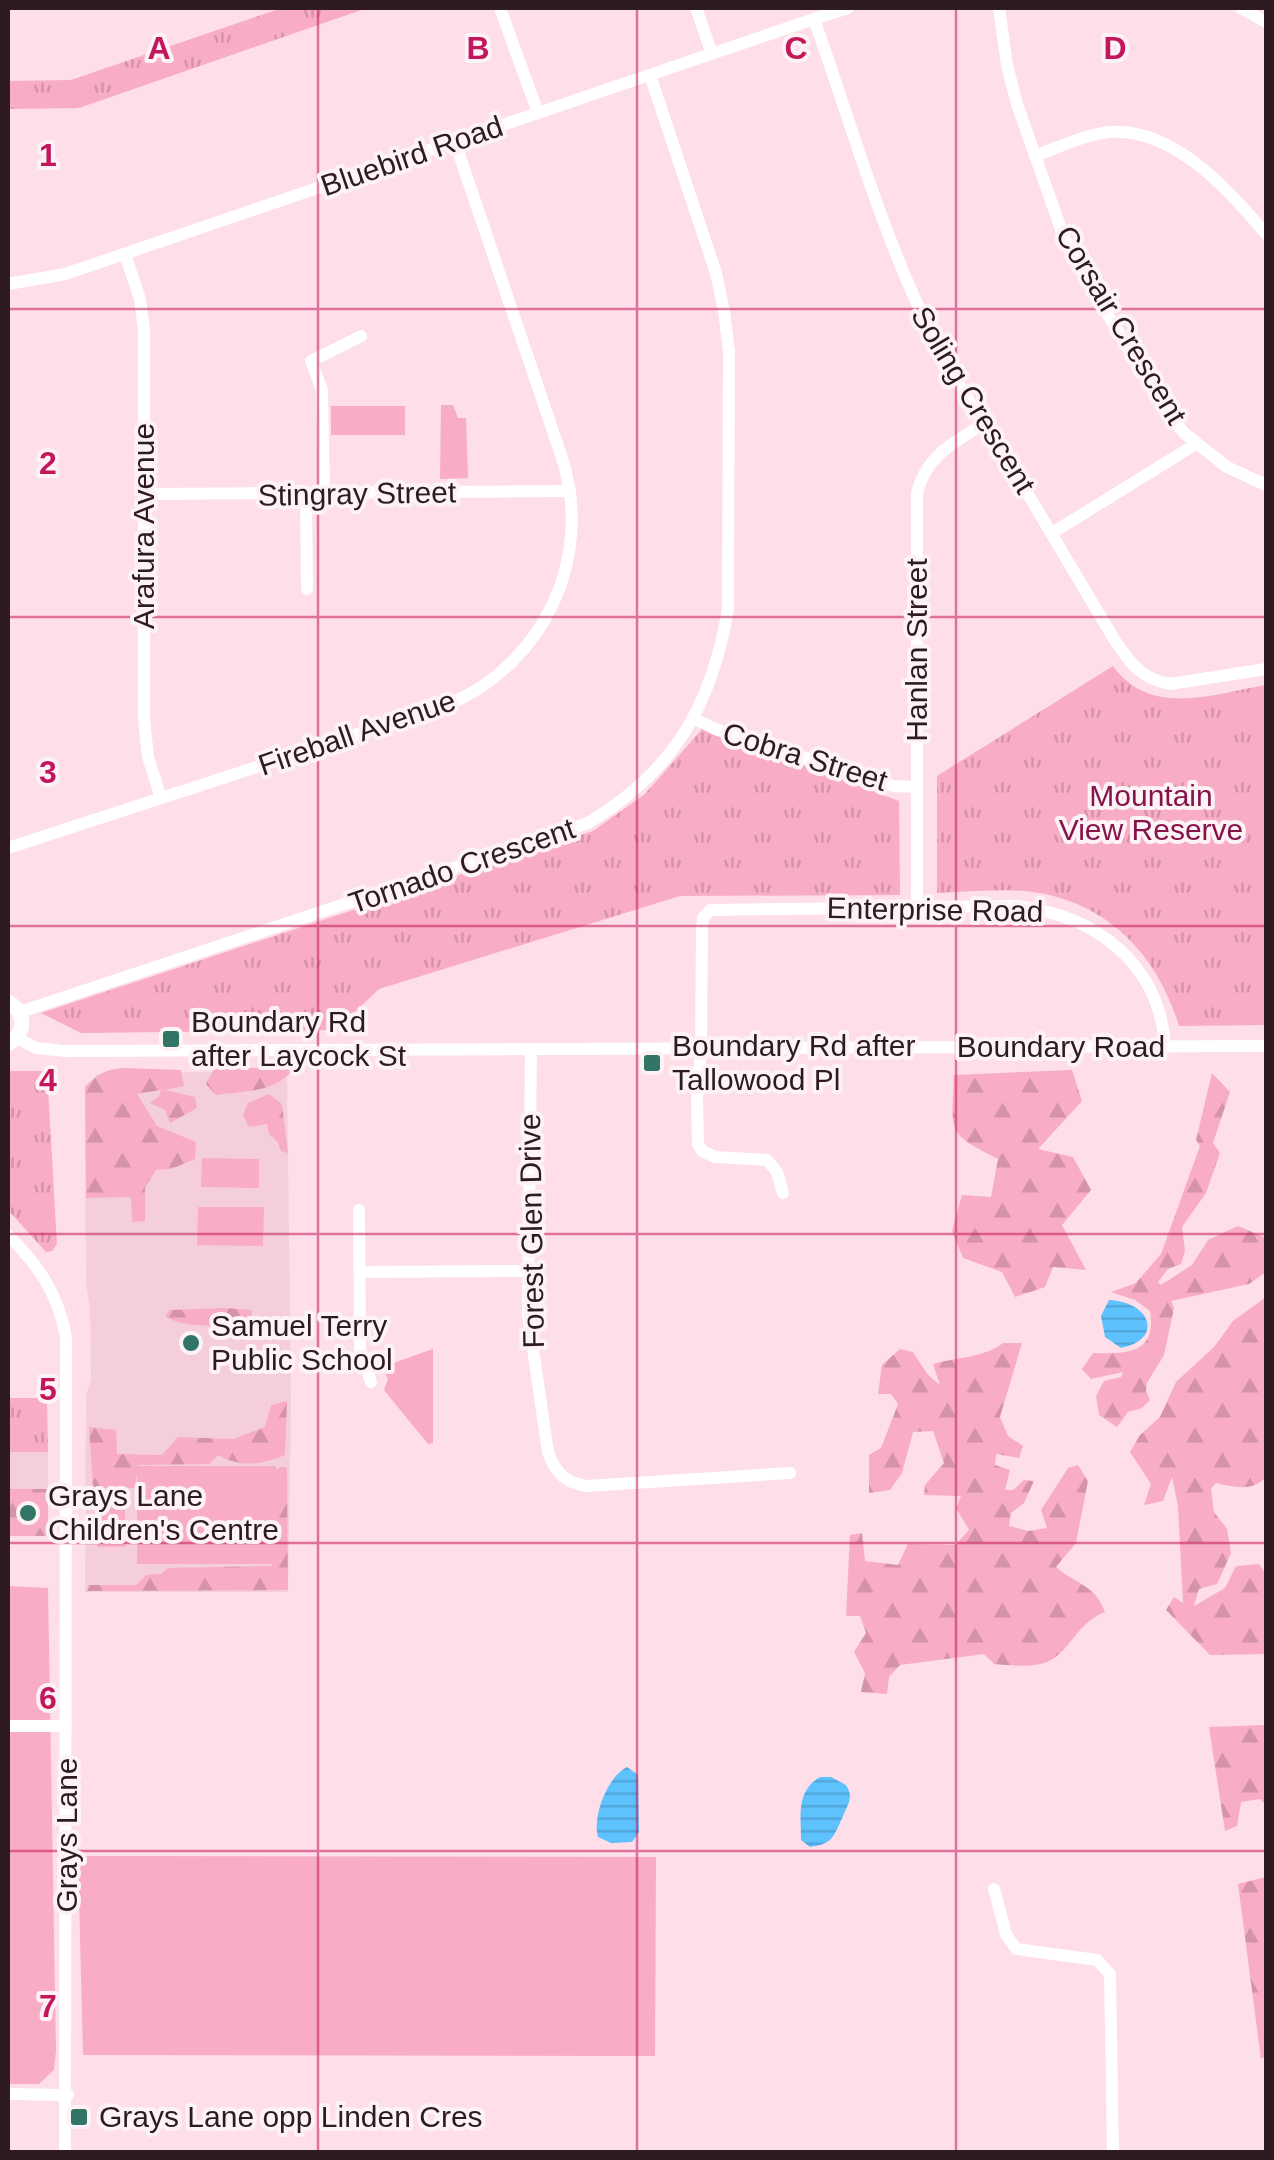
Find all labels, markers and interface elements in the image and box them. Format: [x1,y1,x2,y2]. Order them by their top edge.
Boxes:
text: A [147,30,171,66]
text: B [466,30,490,66]
text: C [784,30,808,66]
text: D [1103,30,1127,66]
street label: Bluebird Road [317,109,507,202]
text: 1 [39,137,57,173]
street label: Corsair Crescent [1049,220,1194,430]
street label: Soling Crescent [905,300,1042,500]
street label: Arafura Avenue [127,423,160,629]
text: 2 [39,445,57,481]
street label: Stingray Street [257,475,457,512]
street label: Hanlan Street [900,558,933,742]
street label: Fireball Avenue [254,683,460,782]
street label: Cobra Street [719,716,892,797]
text: 3 [39,754,57,790]
park label: Mountain View Reserve [1059,779,1243,846]
street label: Tornado Crescent [345,811,580,920]
street label: Enterprise Road [826,891,1044,928]
place label: Boundary Rd after Laycock St [191,1005,407,1072]
marker: Boundary Rd after Laycock St [160,1028,182,1050]
place label: Boundary Rd after Tallowood Pl [672,1029,915,1096]
street label: Boundary Road [957,1030,1165,1063]
marker: Boundary Rd after Tallowood Pl [641,1052,663,1074]
text: 4 [39,1062,57,1098]
street label: Forest Glen Drive [513,1113,550,1349]
place label: Samuel Terry Public School [211,1309,393,1376]
marker: Samuel Terry Public School [180,1332,202,1354]
text: 5 [39,1371,57,1407]
place label: Grays Lane Children's Centre [48,1479,279,1546]
marker: Grays Lane Children's Centre [17,1502,39,1524]
text: 6 [39,1680,57,1716]
street label: Grays Lane [50,1757,83,1913]
text: 7 [39,1988,57,2024]
place label: Grays Lane opp Linden Cres [99,2100,483,2133]
marker: Grays Lane opp Linden Cres [68,2106,90,2128]

